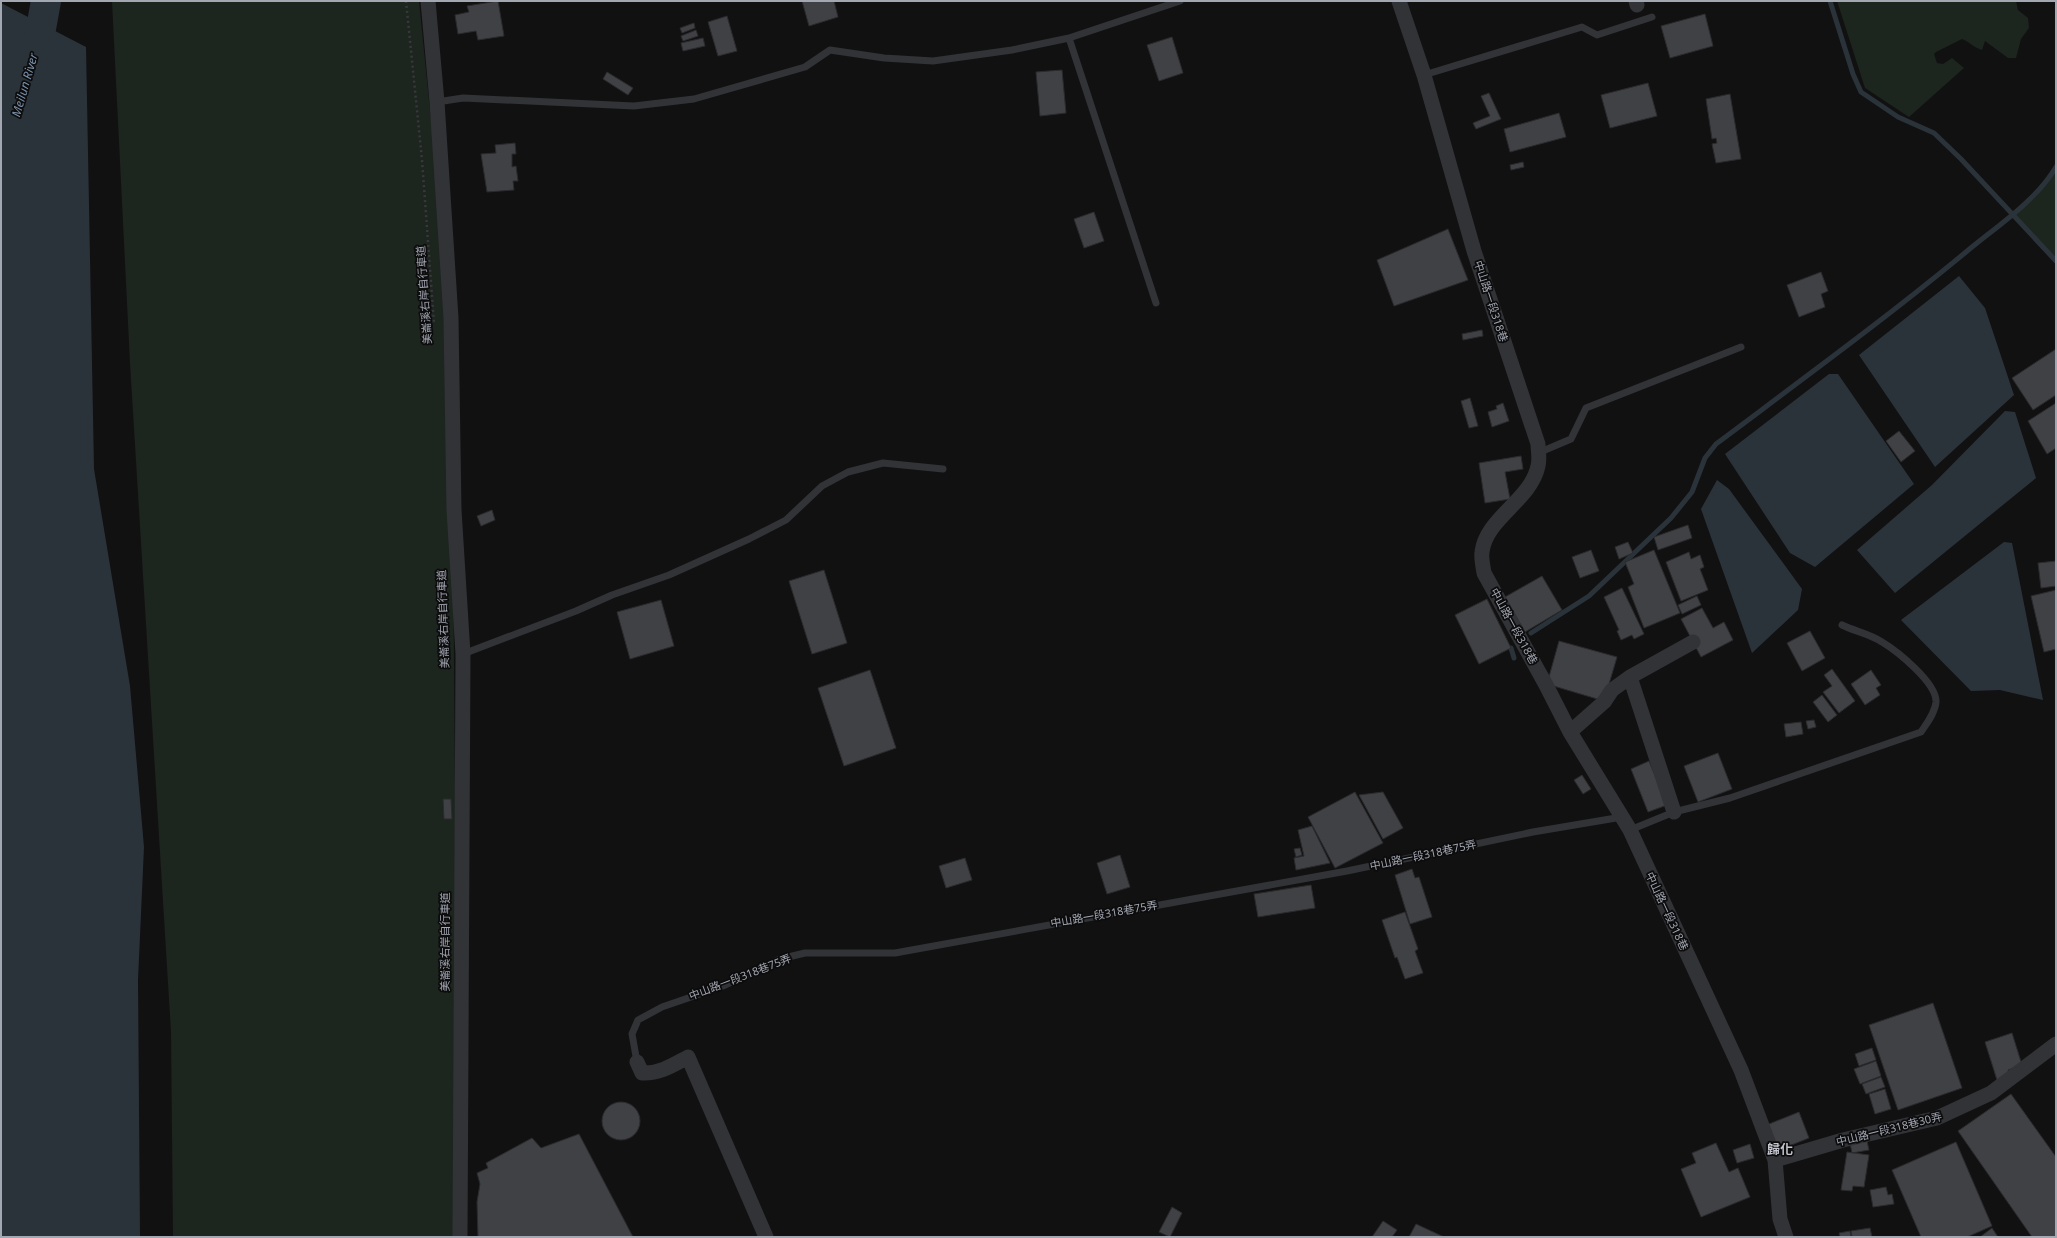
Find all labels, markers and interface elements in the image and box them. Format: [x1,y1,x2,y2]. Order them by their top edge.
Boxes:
water label: Meilun River [7,50,42,119]
street label: 美崙溪右岸自行車道 [413,245,434,345]
street label: 中山路一段318巷 [1471,258,1512,344]
street label: 美崙溪右岸自行車道 [433,569,452,669]
street label: 中山路一段318巷 [1487,585,1542,667]
street label: 中山路一段318巷75弄 [1368,836,1478,873]
street label: 中山路一段318巷 [1643,869,1692,952]
street label: 美崙溪右岸自行車道 [437,893,452,992]
street label: 中山路一段318巷75弄 [1049,897,1159,930]
street label: 中山路一段318巷75弄 [687,950,793,1003]
street label: 中山路一段318巷30弄 [1834,1108,1943,1149]
district label: 歸化 [1767,1140,1793,1158]

